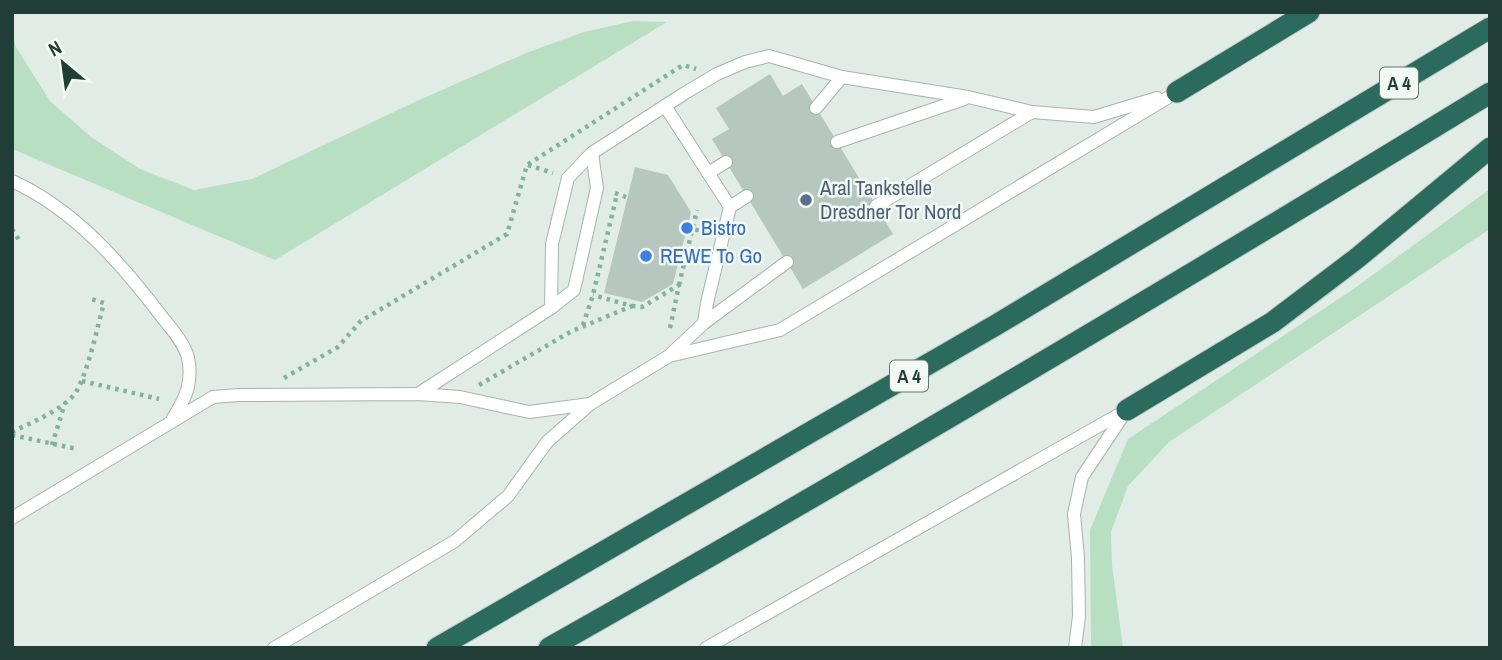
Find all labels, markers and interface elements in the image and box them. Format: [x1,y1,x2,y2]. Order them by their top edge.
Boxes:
north arrow [28,28,98,98]
text: N [44,34,66,62]
road number: A 4 [1380,68,1418,99]
place label: Aral Tankstelle Dresdner Tor Nord [819,173,961,226]
marker: Aral Tankstelle Dresdner Tor Nord [798,192,814,208]
place label: Bistro [701,213,746,242]
marker: Bistro [679,220,695,236]
place label: REWE To Go [660,241,762,270]
marker: REWE To Go [638,248,654,264]
road number: A 4 [890,360,928,392]

